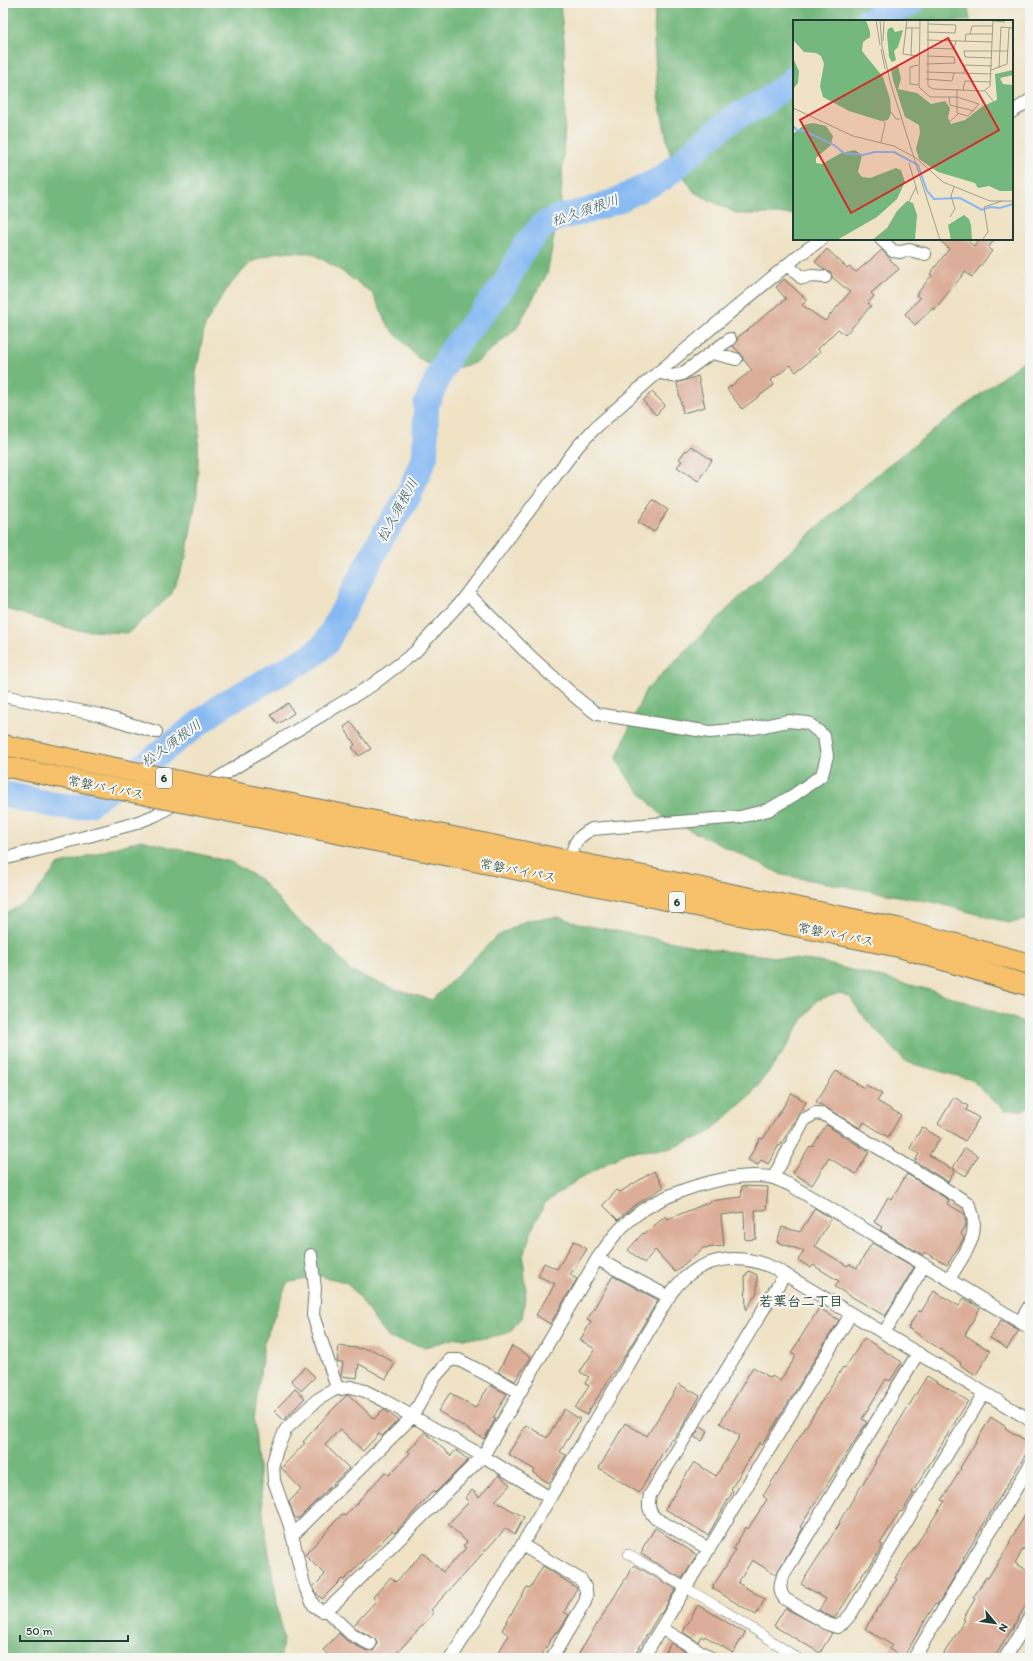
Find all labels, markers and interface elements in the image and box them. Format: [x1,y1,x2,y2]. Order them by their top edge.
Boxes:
inset map [793,20,1013,240]
water label: 松久須根川 [549,191,621,230]
water label: 松久須根川 [373,476,422,545]
water label: 松久須根川 [138,716,205,771]
road number: 6 [156,768,172,788]
street label: 常磐バイパス [66,773,145,802]
street label: 常磐バイパス [478,856,557,885]
road number: 6 [669,892,685,912]
street label: 常磐バイパス [796,920,875,949]
district label: 若葉台二丁目 [759,1293,843,1310]
north arrow [975,1603,1015,1643]
scale bar [20,1617,128,1643]
text: N [996,1621,1011,1634]
text: 50 m [26,1624,52,1638]

